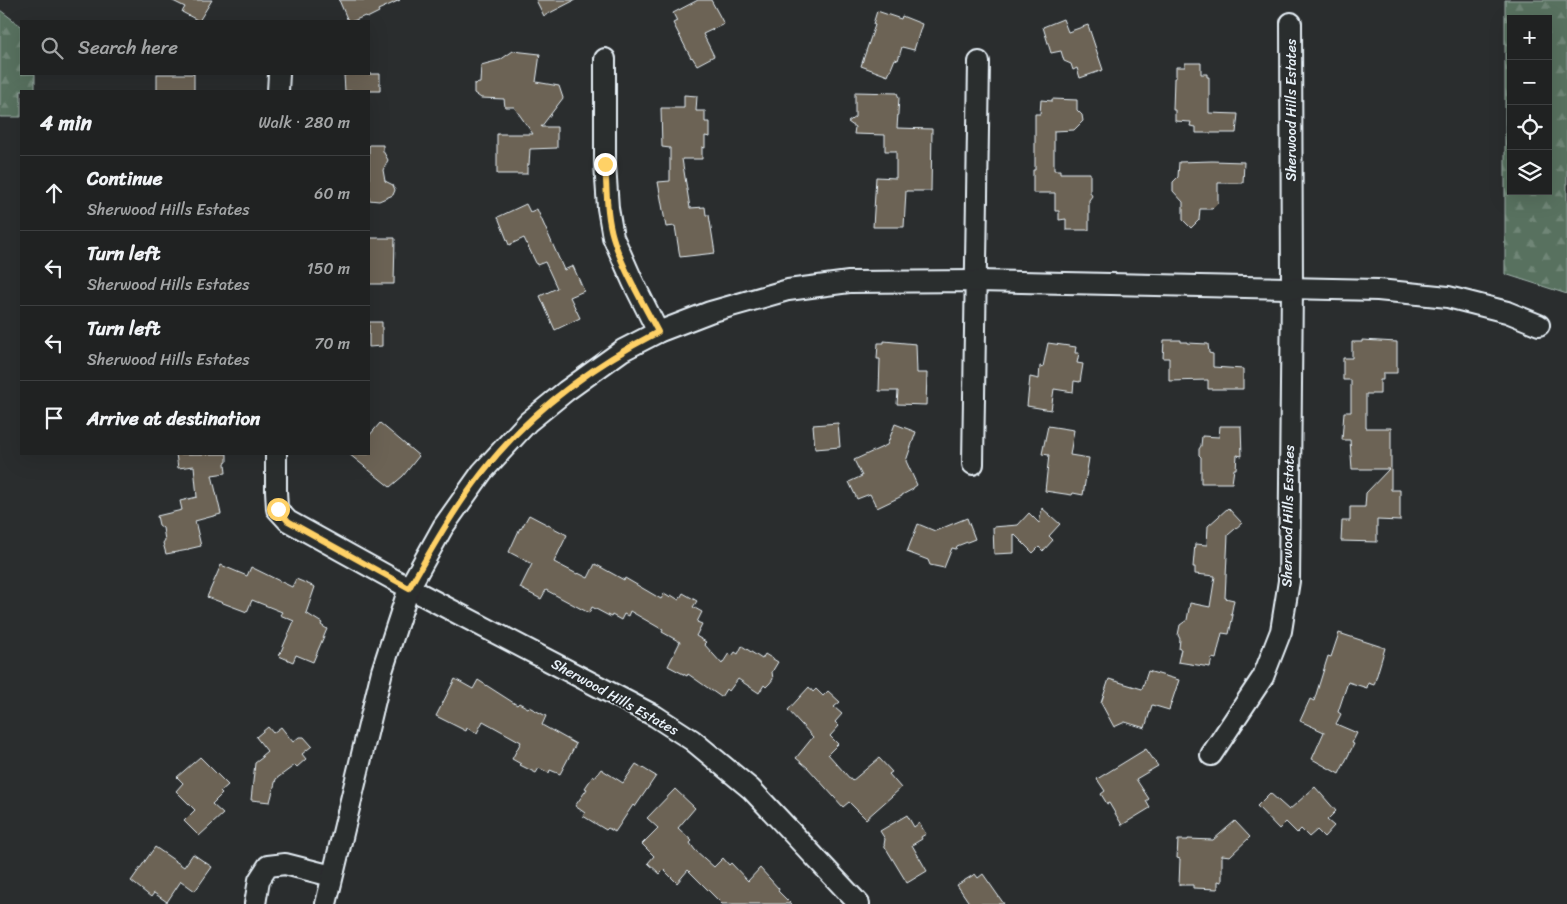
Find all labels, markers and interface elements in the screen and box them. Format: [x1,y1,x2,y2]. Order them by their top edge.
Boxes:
map controls [1507,15,1552,195]
button: + [1507,15,1552,60]
search box [20,20,370,75]
text: Search here [78,31,178,64]
icon: search [38,34,66,62]
street label: Sherwood Hills Estates [1279,38,1304,181]
button: − [1507,60,1552,105]
text: 4 min [40,104,92,142]
button: locate [1507,105,1552,150]
text: Walk · 280 m [259,108,350,137]
button: layers [1507,150,1552,195]
route end [594,153,617,176]
text: Continue [87,162,163,195]
icon: ahead [40,179,68,207]
text: 60 m [314,179,350,208]
text: Sherwood Hills Estates [87,195,250,224]
text: Turn left [87,237,160,270]
icon: left [40,254,68,282]
text: 150 m [307,254,350,283]
text: Sherwood Hills Estates [87,270,250,299]
text: Turn left [87,312,160,345]
icon: left [40,329,68,357]
text: 70 m [314,329,350,358]
text: Sherwood Hills Estates [87,345,250,374]
text: Arrive at destination [87,402,260,435]
icon: arrive [40,404,68,432]
street label: Sherwood Hills Estates [1274,444,1302,587]
route start [267,498,290,521]
street label: Sherwood Hills Estates [547,652,684,743]

